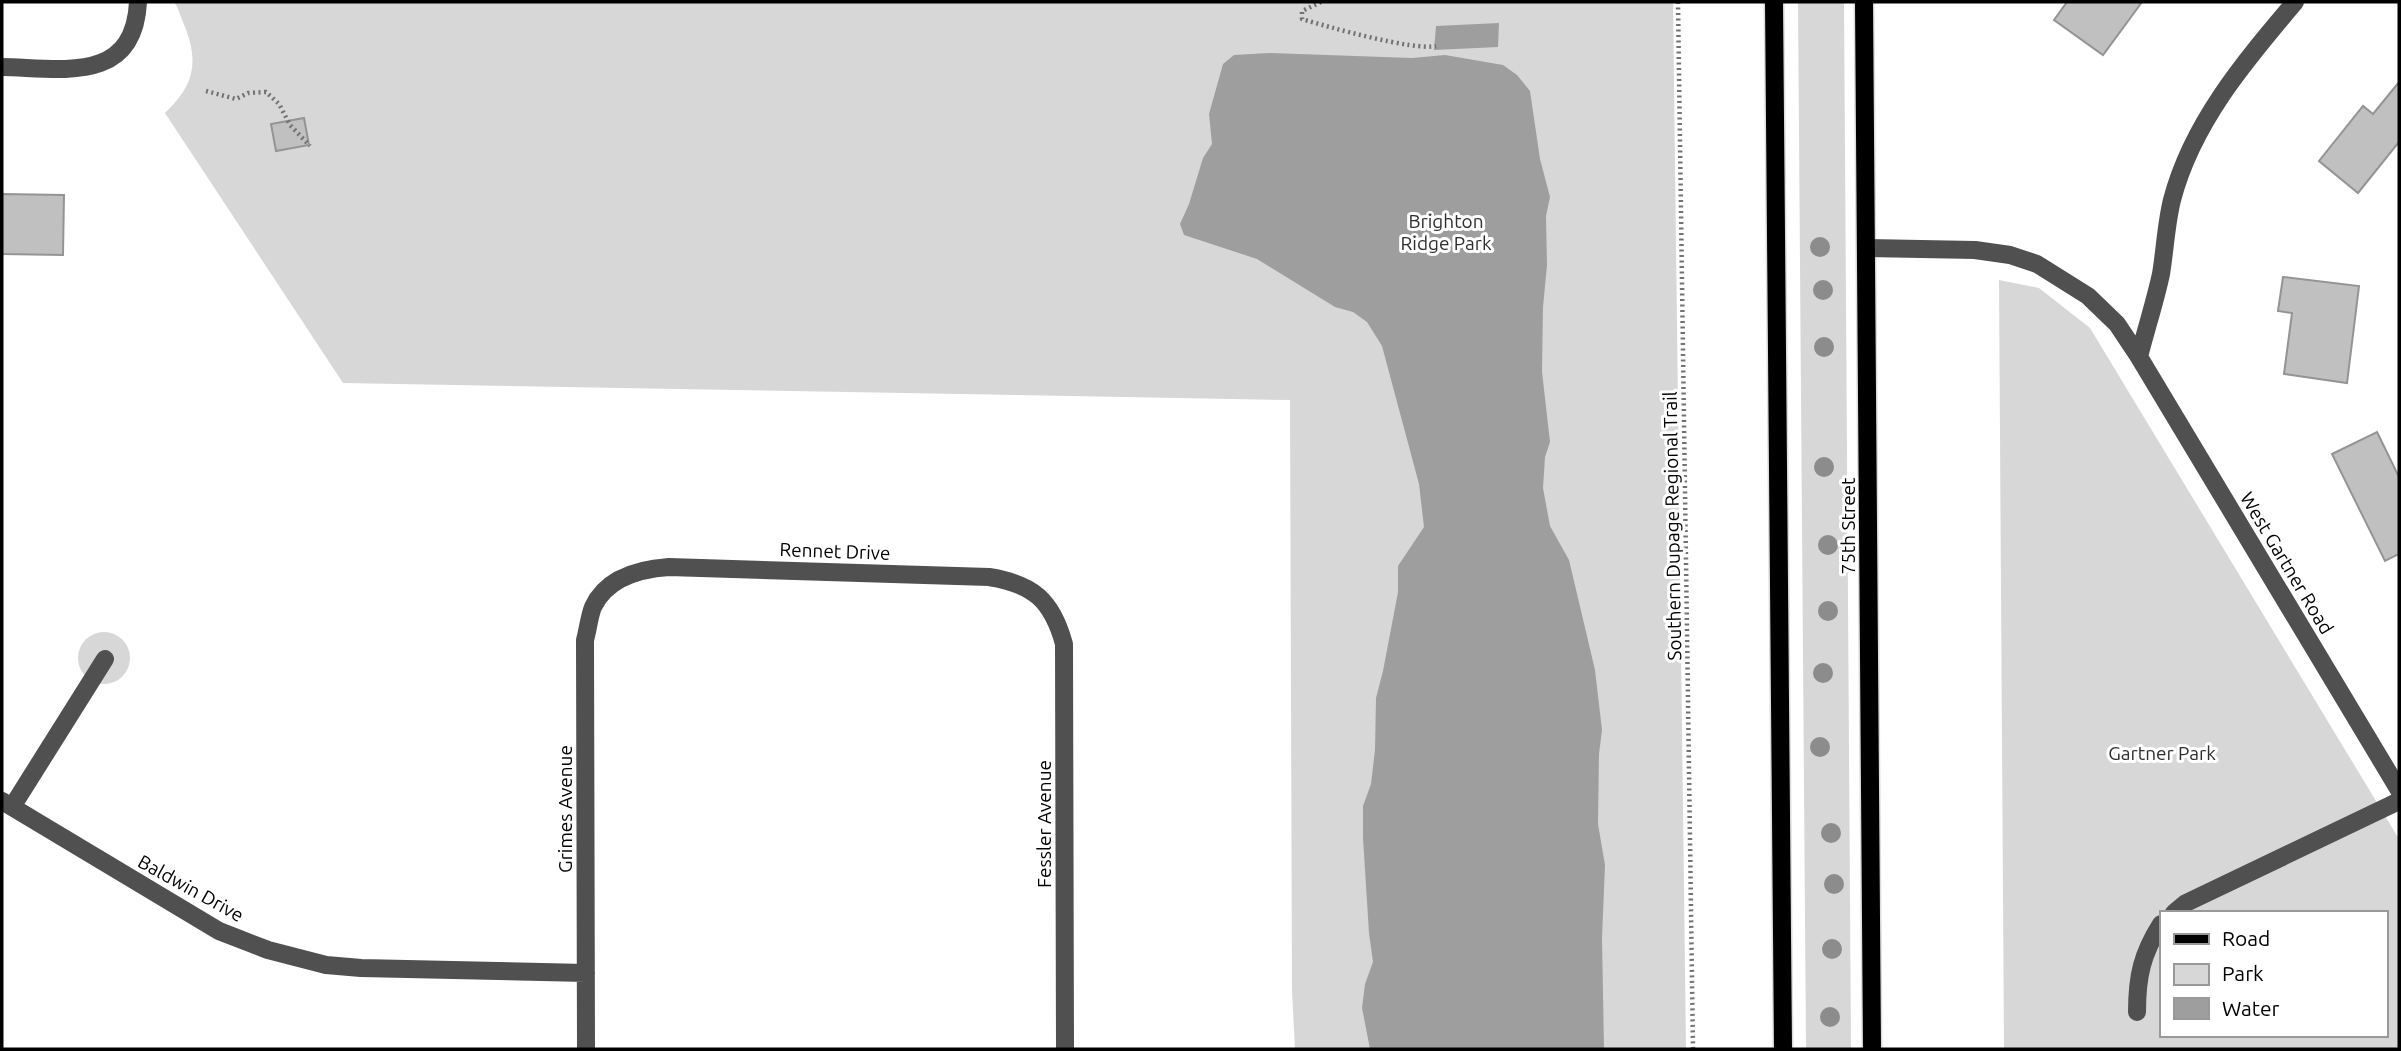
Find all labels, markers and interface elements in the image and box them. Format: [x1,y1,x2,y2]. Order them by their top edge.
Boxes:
park label: Brighton Ridge Park [1400,210,1492,254]
street label: Southern Dupage Regional Trail [1659,391,1685,661]
street label: 75th Street [1837,477,1859,575]
street label: West Gartner Road [2236,488,2338,638]
street label: Rennet Drive [779,538,891,564]
park label: Gartner Park [2108,742,2216,764]
street label: Grimes Avenue [554,745,576,873]
street label: Fessler Avenue [1033,760,1055,888]
street label: Baldwin Drive [134,850,248,926]
legend [2160,911,2387,1037]
text: Road [2222,926,2270,950]
text: Park [2222,961,2264,985]
text: Water [2222,996,2280,1020]

